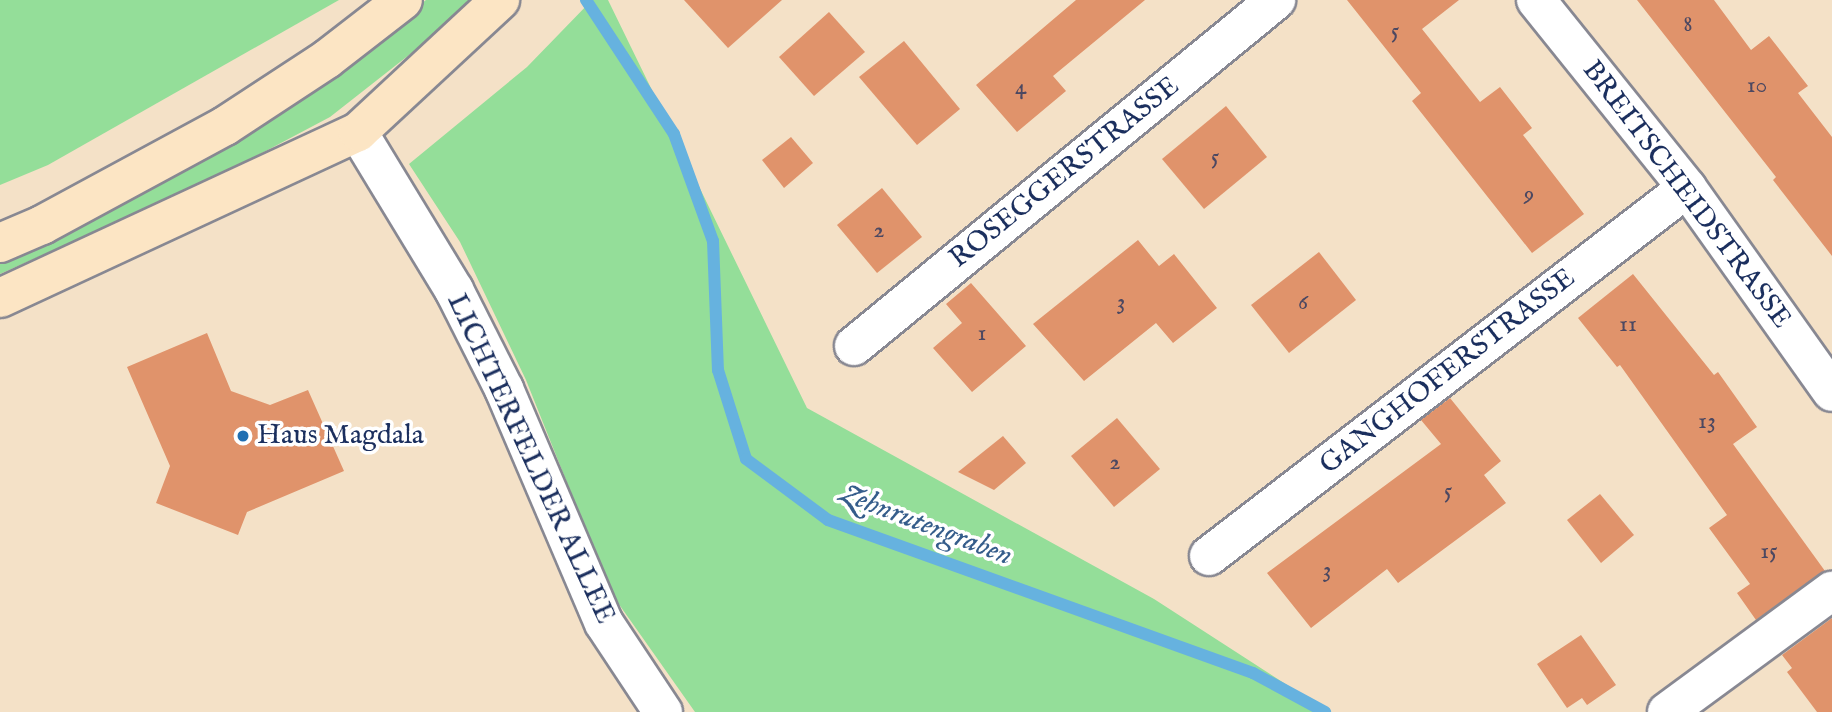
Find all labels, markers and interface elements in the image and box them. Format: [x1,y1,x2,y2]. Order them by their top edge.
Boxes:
house number: 8 [1683,11,1693,39]
house number: 5 [1391,18,1399,46]
street label: BREITSCHEIDSTRASSE [1574,54,1798,336]
street label: ROSEGGERSTRASSE [943,70,1187,276]
house number: 10 [1747,72,1767,100]
house number: 4 [1015,74,1027,102]
house number: 5 [1211,144,1219,172]
house number: 9 [1524,181,1534,209]
house number: 2 [873,217,885,245]
street label: GANGHOFERSTRASSE [1314,262,1582,482]
street label: LICHTERFELDER ALLEE [439,289,621,629]
house number: 3 [1117,289,1125,317]
house number: 6 [1298,289,1308,317]
house number: 11 [1619,311,1637,339]
house number: 1 [978,320,986,348]
house number: 13 [1698,408,1716,436]
place label: Haus Magdala [257,419,424,453]
marker: Haus Magdala [235,428,251,444]
house number: 2 [1109,449,1121,477]
water label: Zehnrutengraben [835,476,1017,574]
house number: 5 [1444,478,1452,506]
house number: 15 [1760,538,1778,566]
house number: 3 [1323,557,1331,585]

